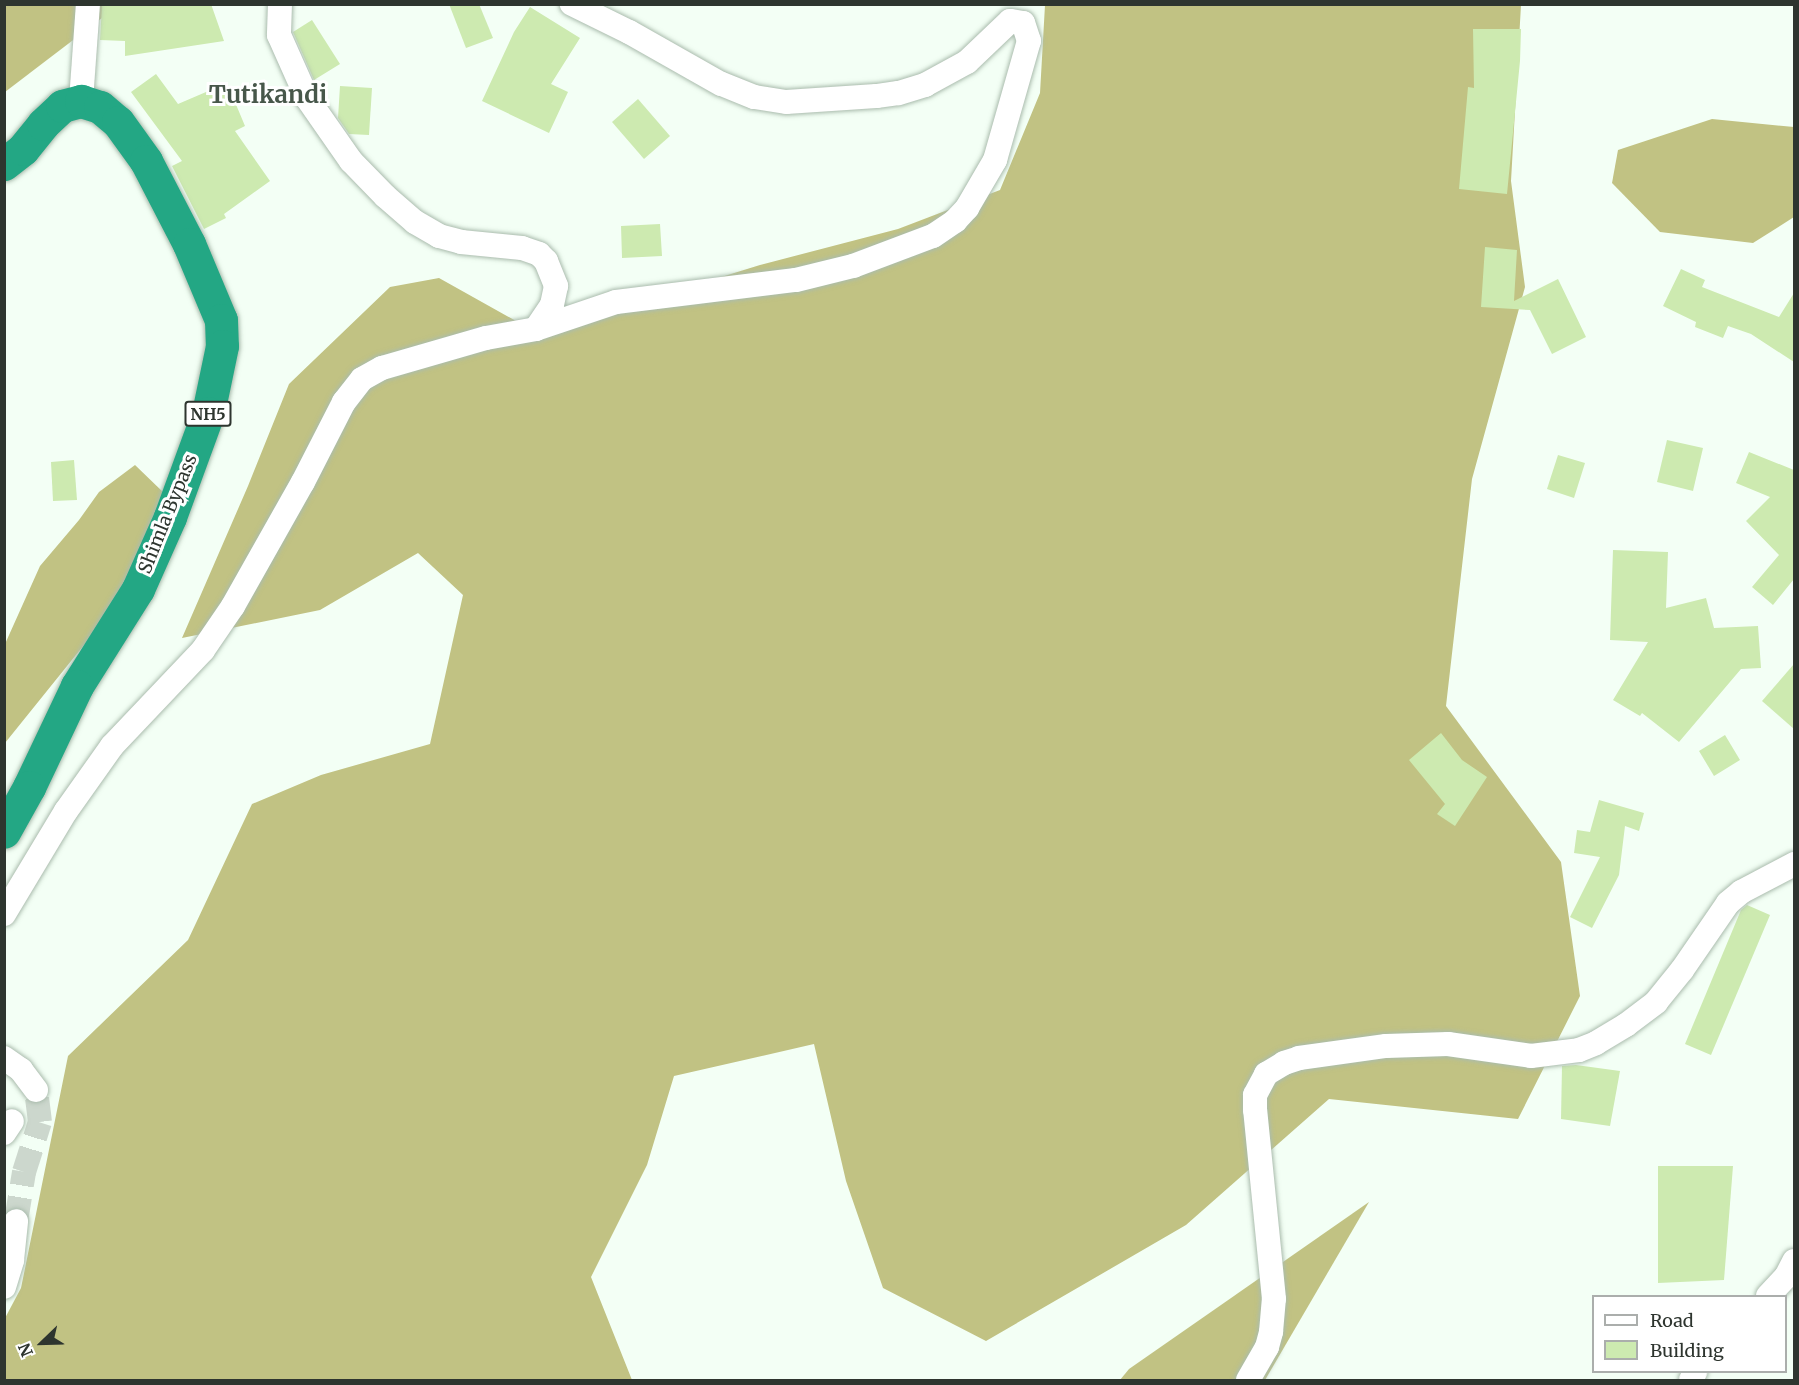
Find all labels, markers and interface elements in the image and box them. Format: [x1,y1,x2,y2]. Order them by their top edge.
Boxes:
district label: Tutikandi [209,81,327,109]
road number: NH5 [184,401,232,427]
street label: Shimla Bypass [134,451,202,577]
legend [1592,1295,1787,1373]
text: Road [1650,1309,1694,1332]
north arrow [12,1313,72,1373]
text: Building [1650,1339,1724,1362]
text: N [14,1340,37,1360]

